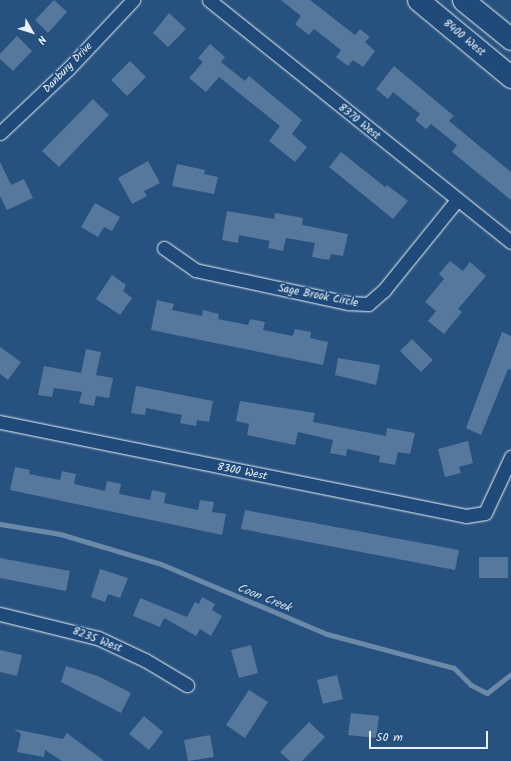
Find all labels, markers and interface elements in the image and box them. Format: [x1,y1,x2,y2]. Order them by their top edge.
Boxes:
north arrow [12,12,52,52]
street label: 8400 West [440,17,488,59]
text: N [32,31,51,48]
street label: Danbury Drive [41,40,95,96]
street label: 8370 West [335,101,383,143]
street label: Sage Brook Circle [277,282,359,310]
street label: 8300 West [216,461,268,483]
water label: Coon Creek [235,581,293,615]
street label: 8235 West [70,625,124,655]
scale bar [371,723,490,749]
text: 50 m [376,728,403,747]

